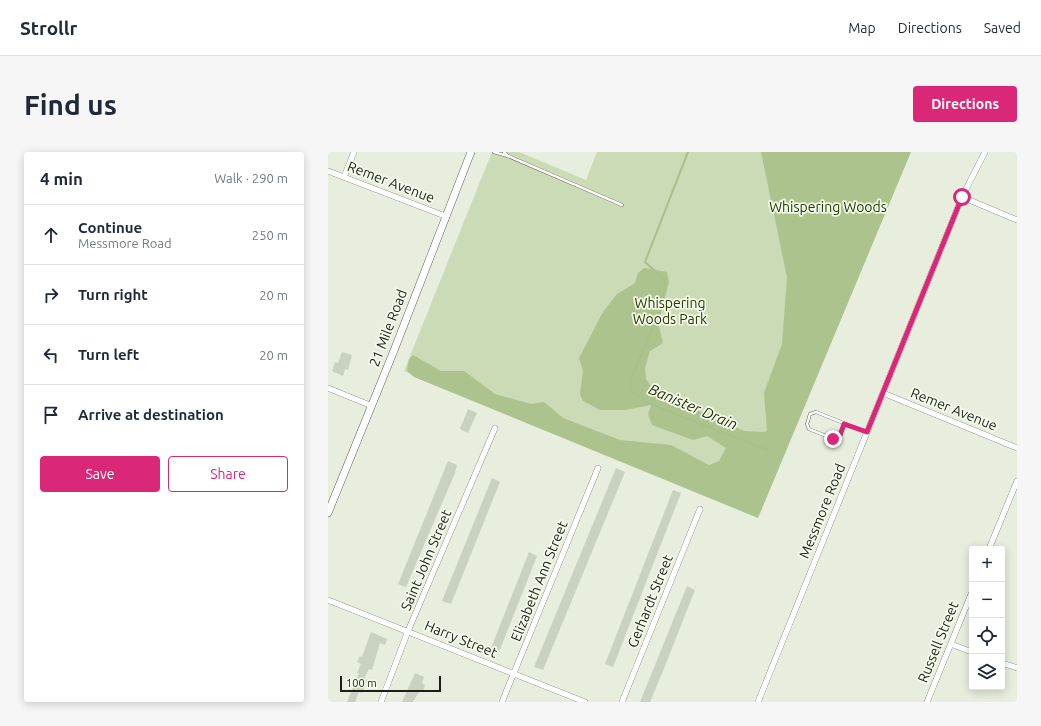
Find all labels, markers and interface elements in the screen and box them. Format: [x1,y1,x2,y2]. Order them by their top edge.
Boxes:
text: Strollr [20,17,77,39]
text: Map [848,20,876,36]
text: Directions [898,20,962,36]
text: Saved [984,20,1021,36]
button: Directions [913,86,1017,122]
text: Find us [24,89,117,120]
street label: Remer Avenue [345,158,437,206]
text: 4 min [40,169,83,188]
text: Walk · 290 m [214,171,288,185]
route start [953,188,971,206]
park label: Whispering Woods [769,199,887,215]
text: Continue [78,219,142,236]
icon: ahead [40,224,62,246]
text: 250 m [252,228,288,242]
text: Messmore Road [78,236,172,250]
icon: right [40,284,62,306]
text: Turn right [78,286,148,303]
street label: 21 Mile Road [366,287,410,369]
text: 20 m [259,288,288,302]
park label: Whispering Woods Park [633,295,707,327]
icon: left [40,344,62,366]
text: Turn left [78,346,139,363]
text: 20 m [259,348,288,362]
water label: Banister Drain [646,380,740,433]
street label: Remer Avenue [908,384,1000,434]
icon: arrive [40,404,62,426]
text: Arrive at destination [78,406,224,423]
route end [824,430,842,448]
button: Save [40,456,160,492]
button: Share [168,456,288,492]
street label: Messmore Road [796,461,848,561]
street label: Saint John Street [398,507,455,613]
street label: Elizabeth Ann Street [508,518,571,644]
map controls [969,546,1005,690]
button: + [969,546,1005,582]
street label: Gerhardt Street [624,552,676,650]
button: − [969,582,1005,618]
street label: Russell Street [914,599,962,685]
street label: Harry Street [422,617,500,661]
button: locate [969,618,1005,654]
button: layers [969,654,1005,690]
scale bar [340,674,441,693]
text: 100 m [346,677,377,689]

